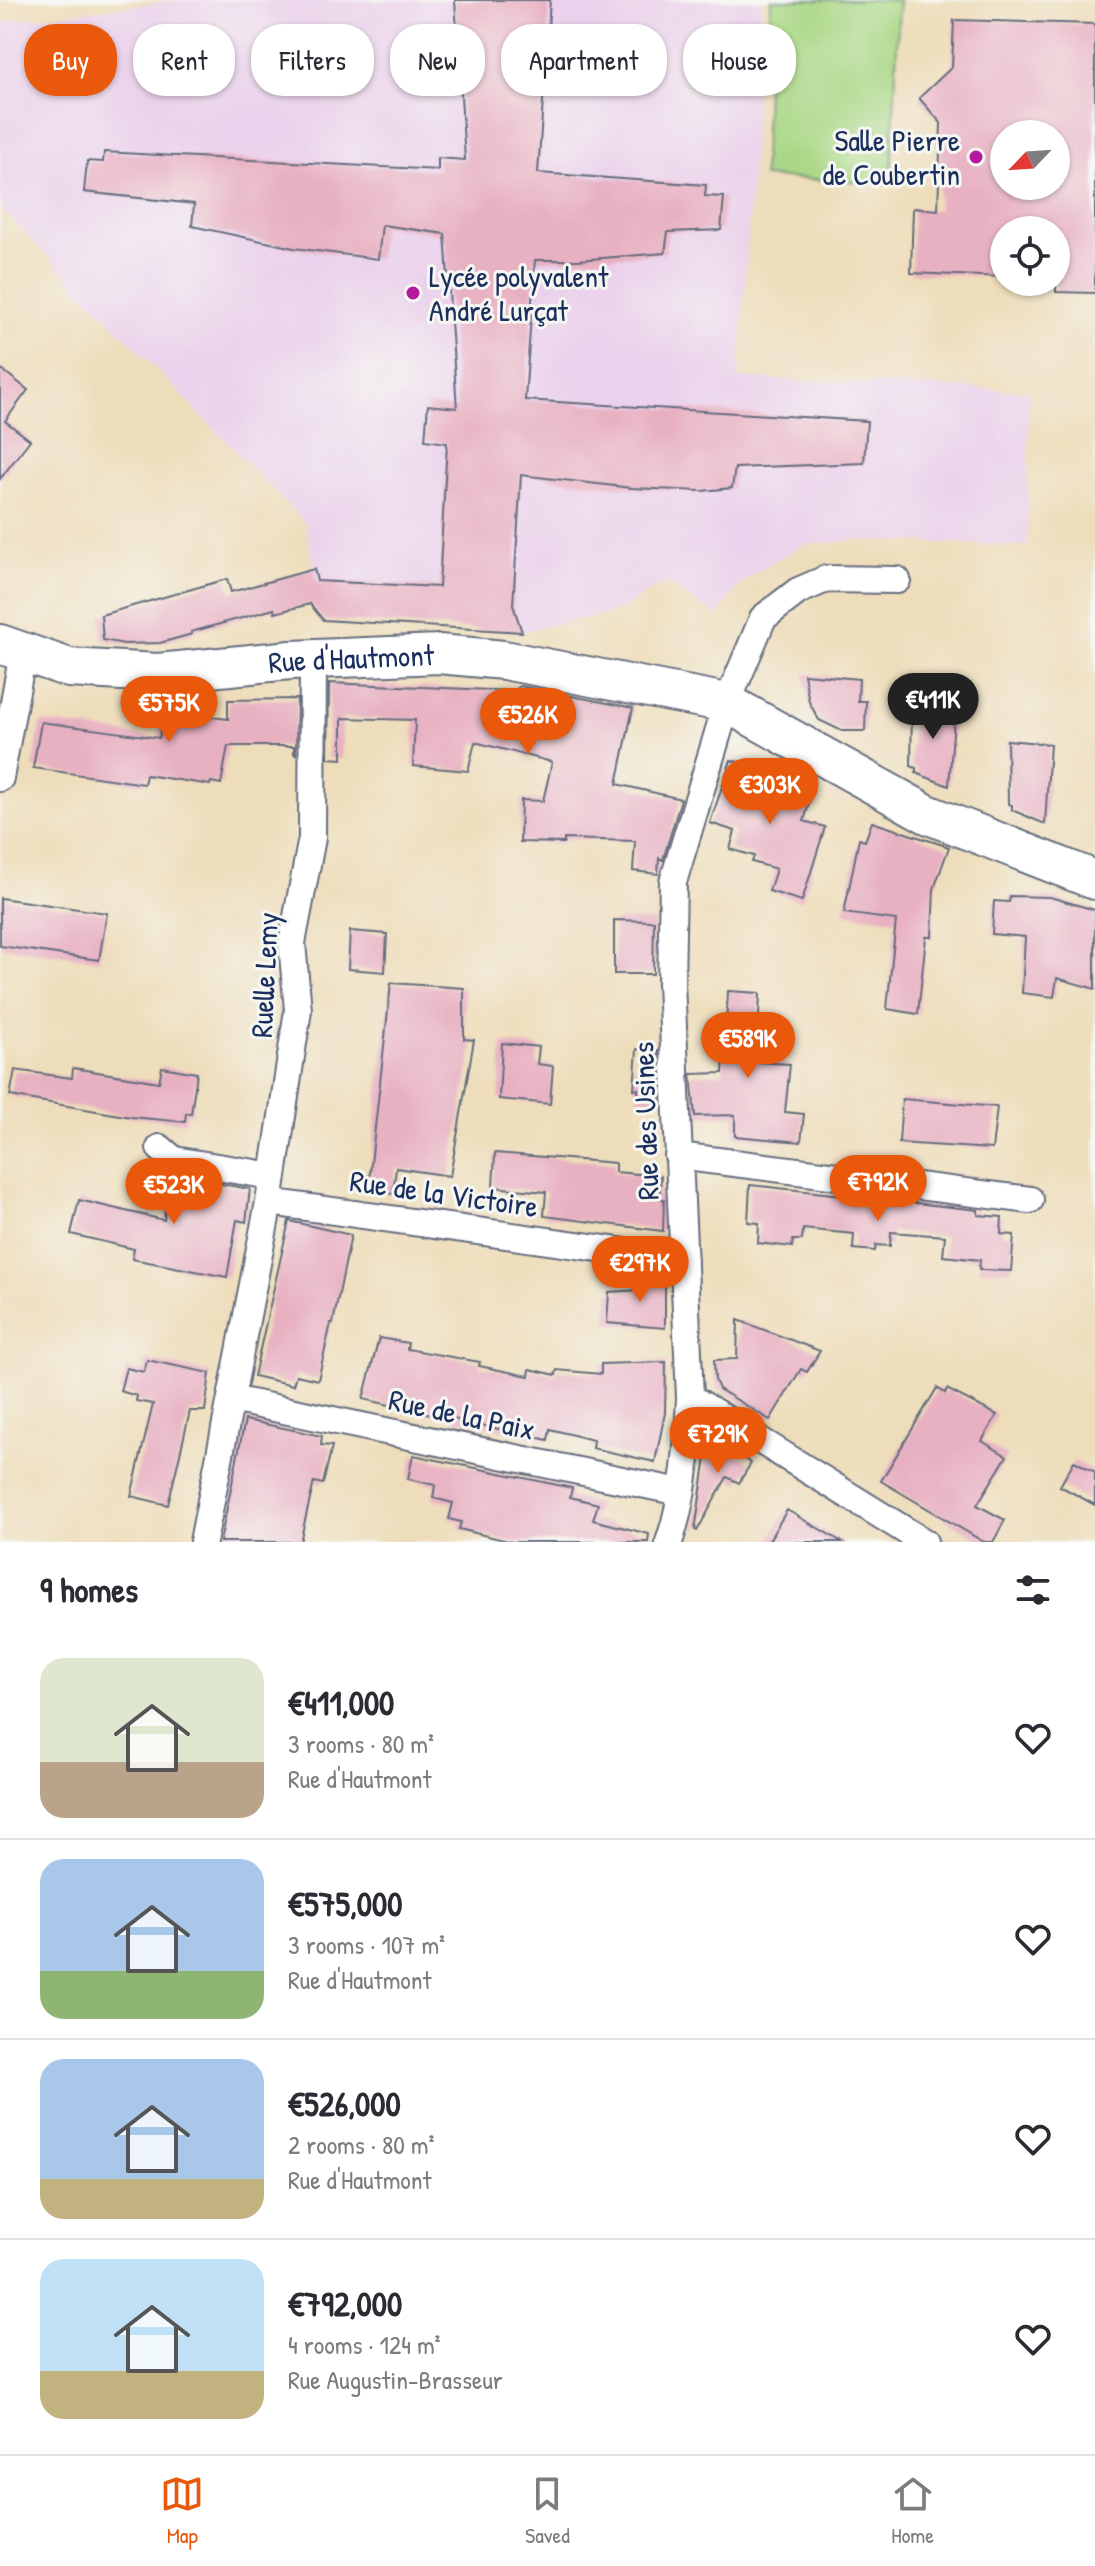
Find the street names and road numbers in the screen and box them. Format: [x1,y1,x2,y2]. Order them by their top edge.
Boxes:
street label: Rue d'Hautmont [267,634,435,682]
street label: Ruelle Lemy [241,911,287,1039]
street label: Rue des Usines [622,1041,668,1201]
street label: Rue de la Victoire [347,1160,541,1226]
street label: Rue de la Paix [385,1379,539,1449]

